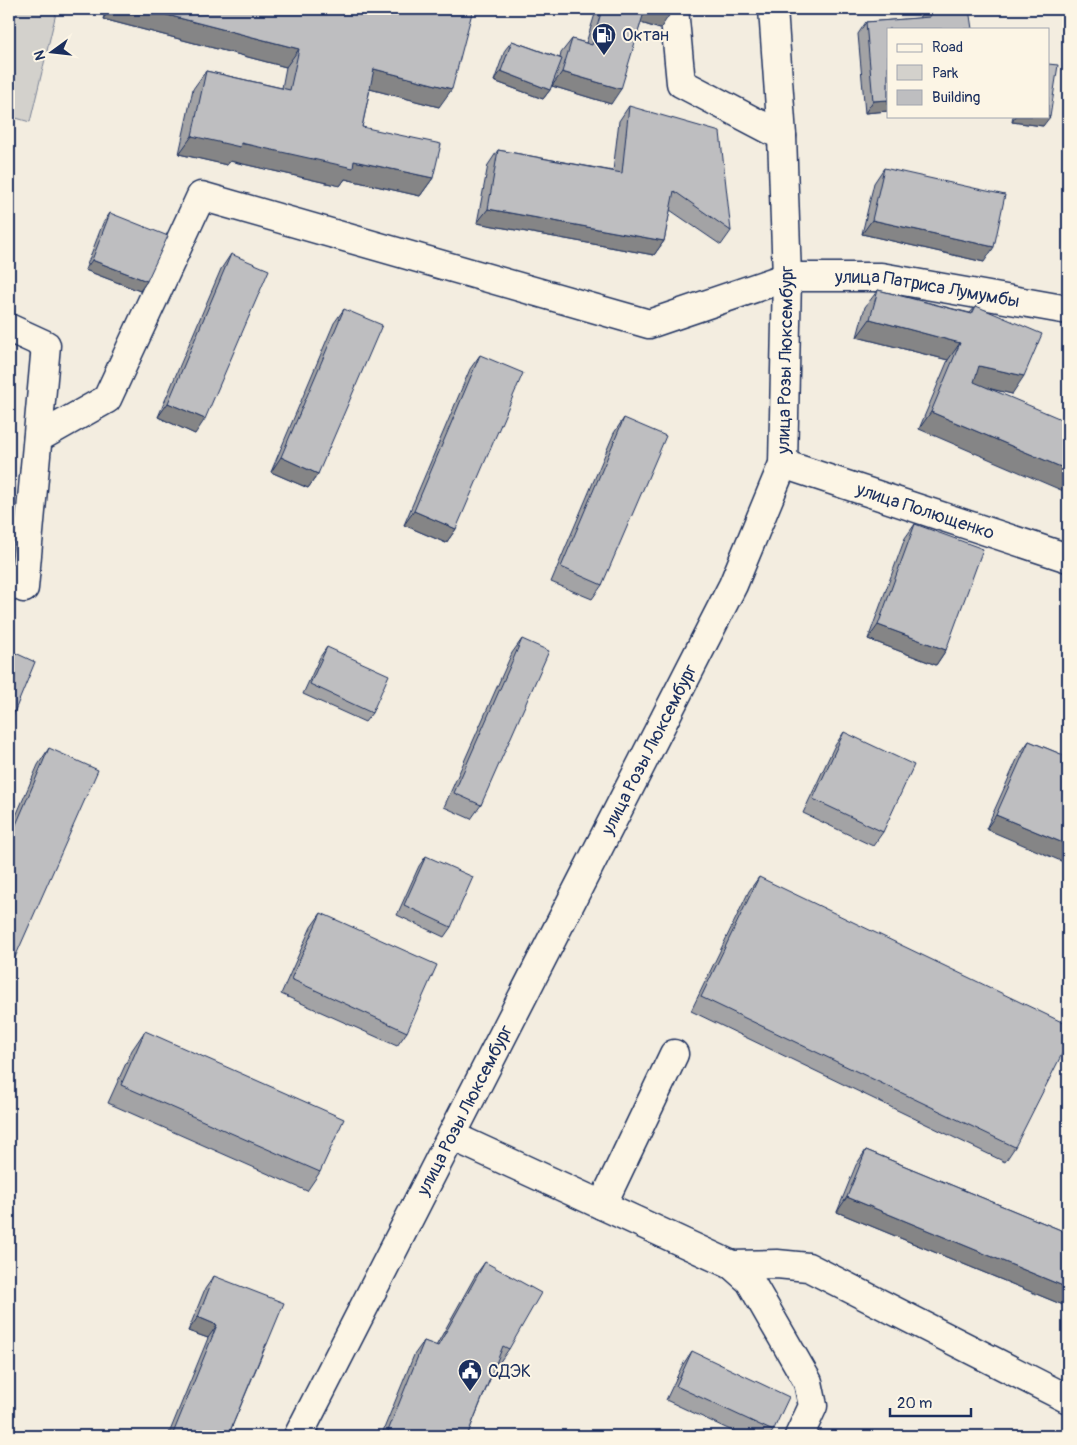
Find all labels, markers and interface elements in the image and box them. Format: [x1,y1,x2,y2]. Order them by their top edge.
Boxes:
fuel station icon: Октан [591,22,617,56]
place label: Октан [622,24,669,47]
north arrow [28,28,78,78]
legend [887,28,1050,118]
text: Road [932,38,963,57]
text: N [30,48,49,62]
text: Park [932,64,959,83]
text: Building [932,88,980,107]
street label: улица Розы Люксембург [772,265,799,455]
street label: улица Патриса Лумумбы [834,266,1021,313]
street label: улица Полющенко [852,478,998,545]
street label: улица Розы Люксембург [596,661,702,840]
street label: улица Розы Люксембург [411,1021,518,1200]
public building icon: СДЭК [457,1358,483,1392]
place label: СДЭК [488,1360,531,1383]
scale bar [890,1385,971,1417]
text: 20 m [897,1394,932,1413]

